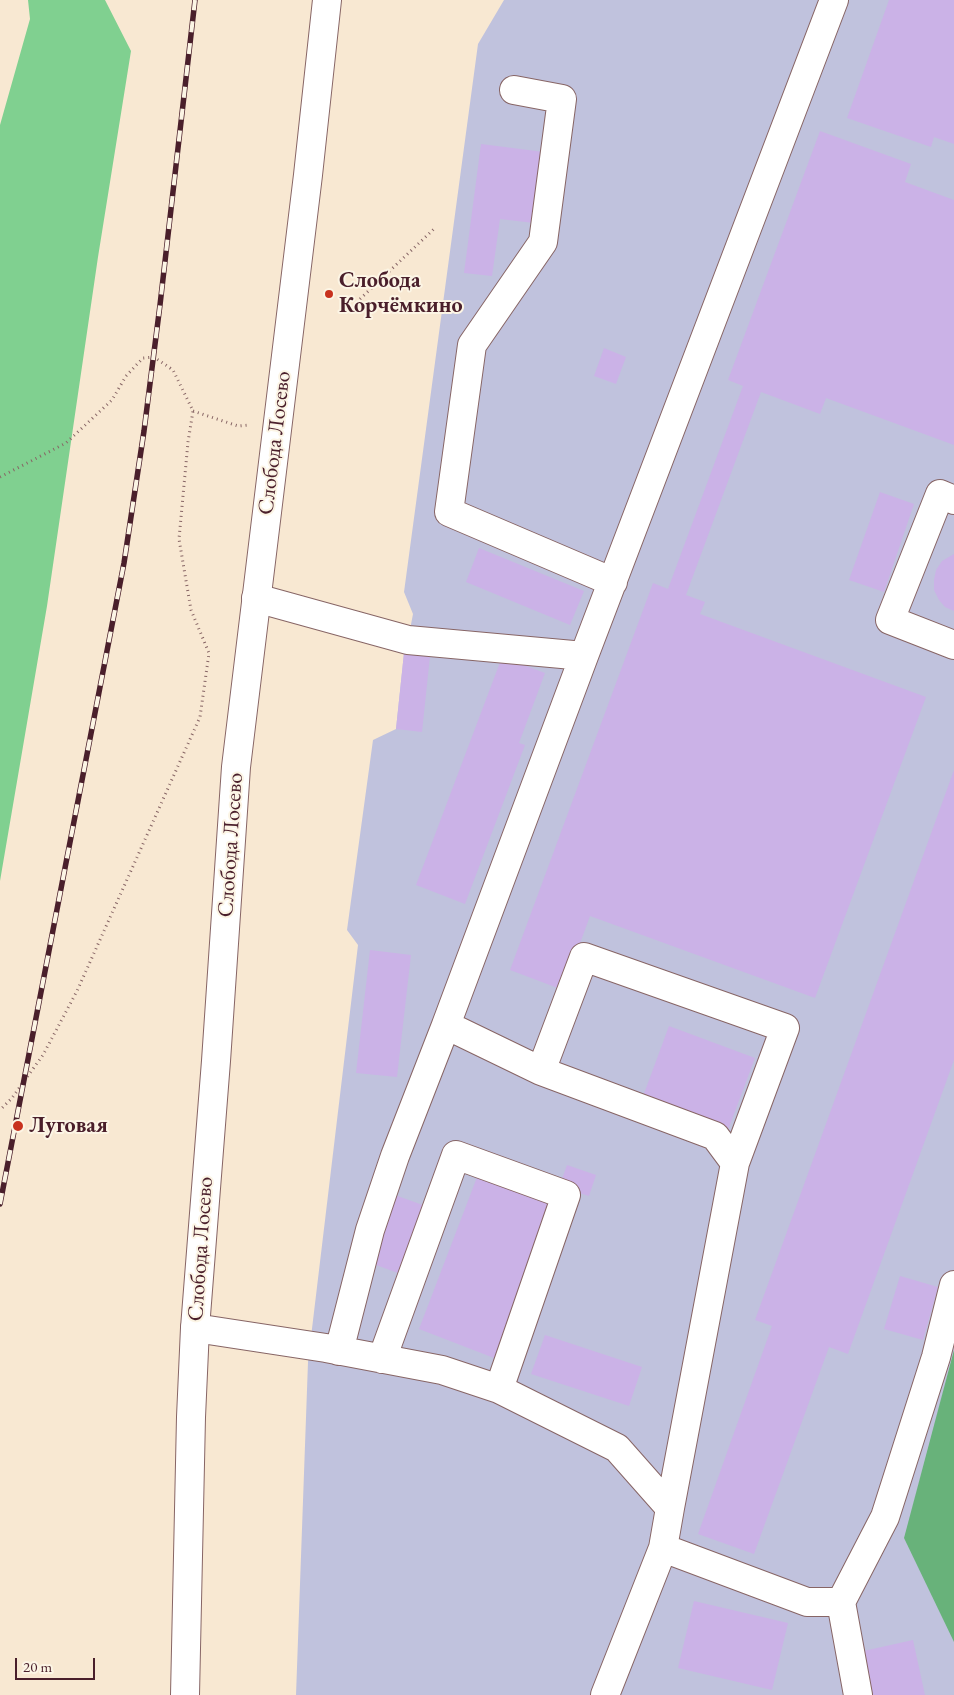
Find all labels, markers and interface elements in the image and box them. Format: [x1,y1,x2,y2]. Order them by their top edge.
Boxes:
place label: Слобода Корчёмкино [339,268,463,320]
marker: Слобода Корчёмкино [323,288,335,300]
street label: Слобода Лосево [253,369,297,517]
street label: Слобода Лосево [213,772,249,918]
place label: Луговая [29,1113,108,1139]
marker: Луговая [11,1119,25,1133]
street label: Слобода Лосево [183,1176,219,1322]
scale bar [18,1648,98,1680]
text: 20 m [23,1657,52,1676]

